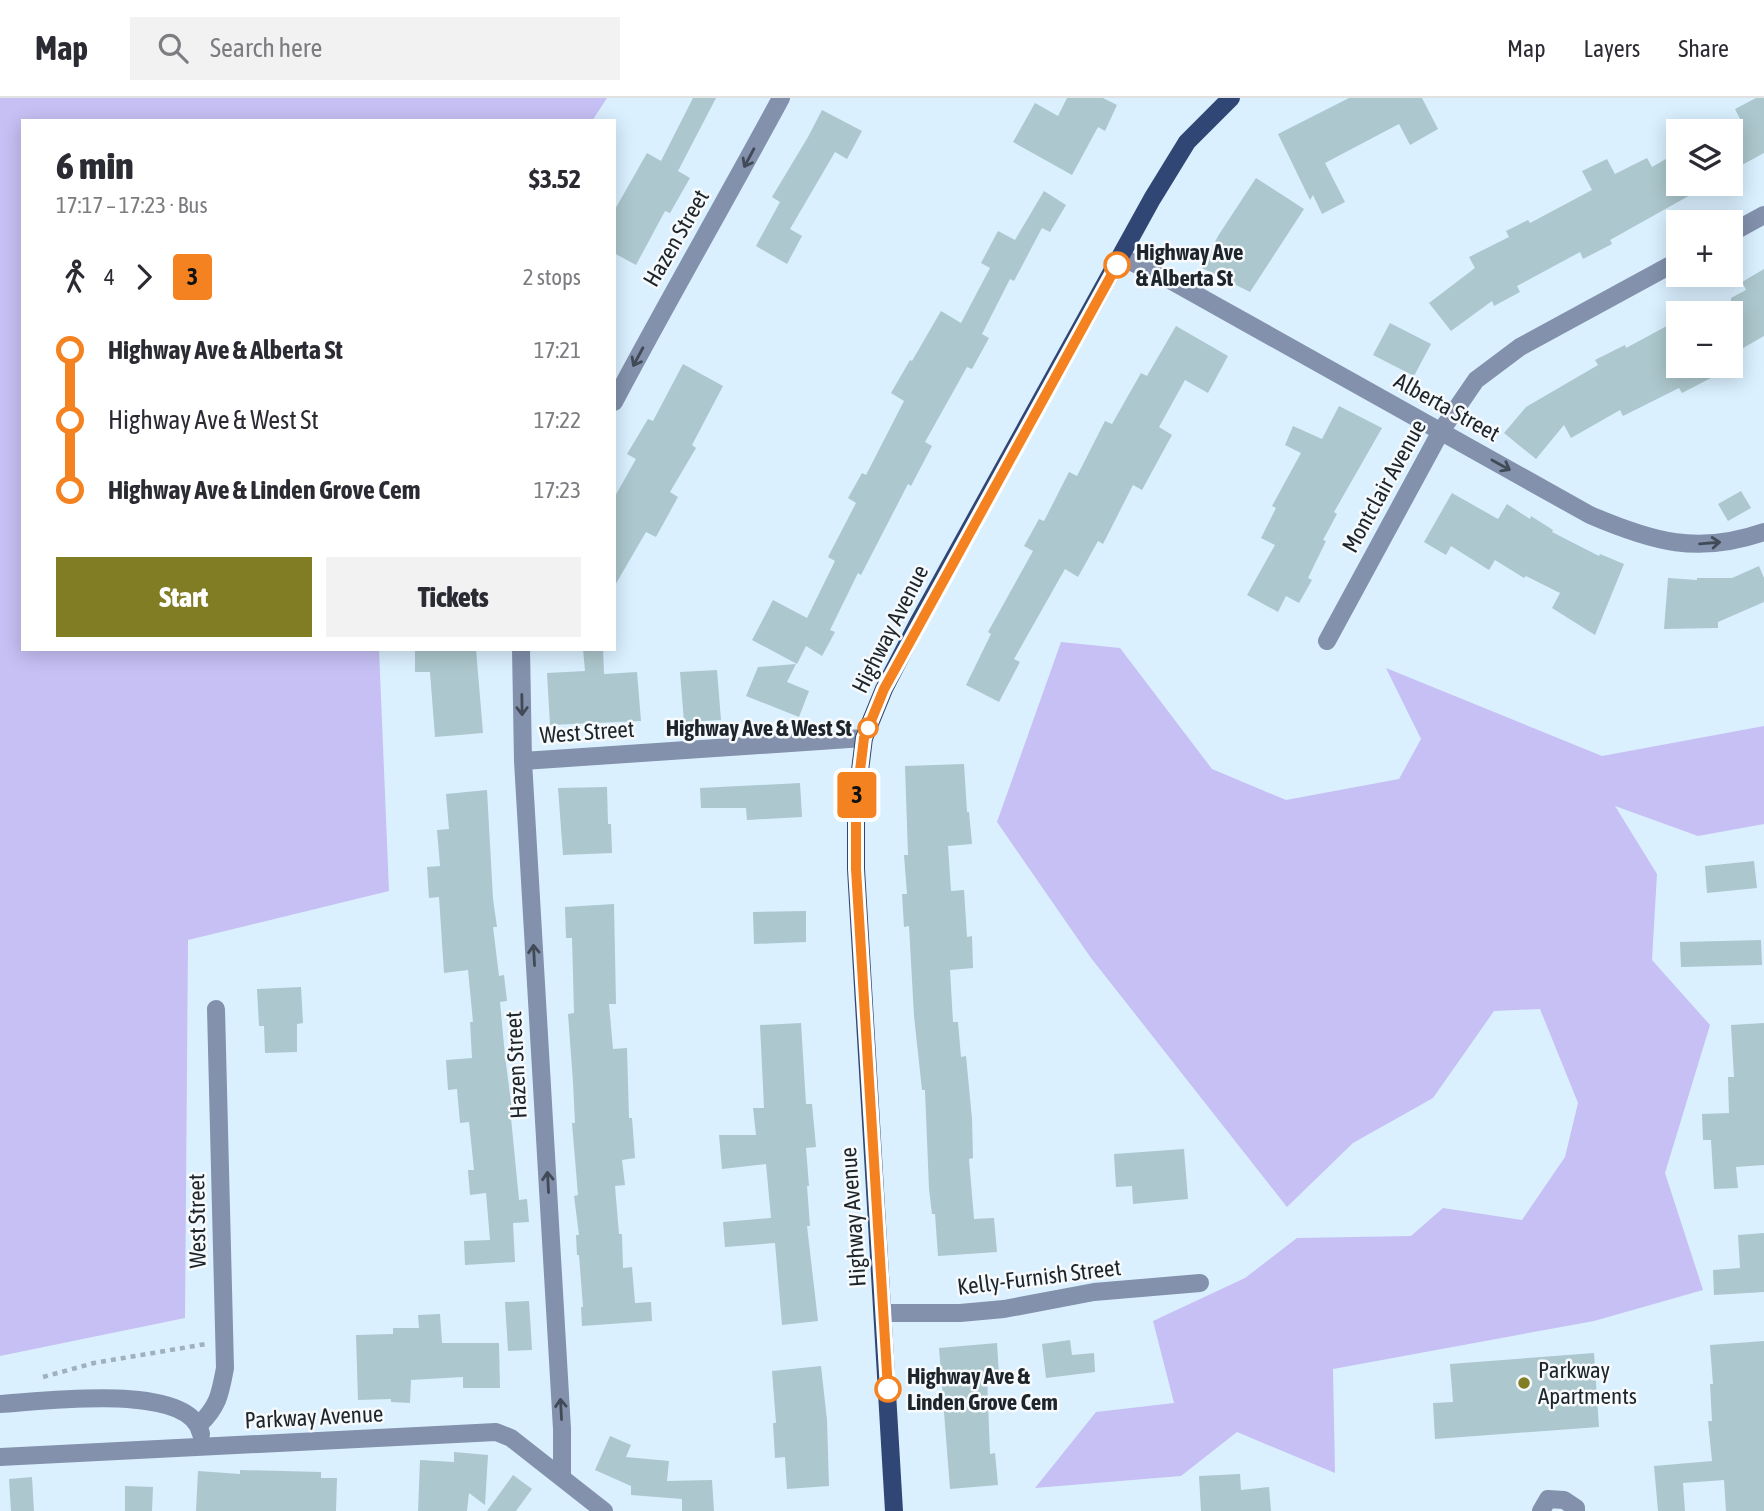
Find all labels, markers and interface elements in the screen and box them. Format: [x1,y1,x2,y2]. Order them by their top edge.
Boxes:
search box [130,17,620,80]
text: Map [35,29,88,67]
icon: search [154,29,192,67]
text: Search here [210,33,322,63]
text: Map [1507,35,1546,62]
text: Layers [1584,35,1640,62]
text: Share [1678,35,1729,62]
map controls [1666,119,1743,378]
button: layers [1666,119,1743,196]
text: 6 min [56,144,134,187]
one-way arrow [742,147,755,168]
text: $3.52 [529,164,581,194]
street label: Hazen Street [638,185,714,291]
text: 17:17 – 17:23 · Bus [56,192,208,218]
button: + [1666,210,1743,287]
place label: Highway Ave & Alberta St [1136,239,1243,291]
marker: Highway Ave & Alberta St [1104,252,1130,278]
icon: walk [56,258,94,296]
icon: forward [125,258,163,296]
text: 3 [187,263,198,290]
text: 4 [104,264,115,290]
text: 2 stops [523,264,581,290]
button: − [1666,301,1743,378]
text: Highway Ave & Alberta St [108,335,343,365]
text: 17:21 [534,337,581,363]
one-way arrow [631,346,644,367]
street label: Alberta Street [1390,367,1504,447]
text: Highway Ave & West St [108,405,319,435]
text: 17:22 [534,407,581,433]
street label: Montclair Avenue [1337,415,1431,557]
one-way arrow [1490,458,1510,472]
text: Highway Ave & Linden Grove Cem [108,475,421,505]
text: 17:23 [534,477,581,503]
one-way arrow [1698,536,1720,549]
button: Start [56,557,312,637]
button: Tickets [326,557,581,637]
street label: Highway Avenue [847,561,933,697]
one-way arrow [515,693,529,716]
place label: Highway Ave & West St [666,715,852,741]
street label: West Street [539,716,635,748]
marker: Highway Ave & West St [858,718,878,738]
line badge: 3 [834,772,880,818]
text: 3 [851,781,863,808]
one-way arrow [527,944,540,967]
street label: Hazen Street [500,1011,532,1119]
street label: Highway Avenue [835,1146,871,1288]
one-way arrow [541,1171,554,1194]
street label: West Street [183,1173,211,1269]
street label: Kelly-Furnish Street [956,1254,1122,1300]
place label: Parkway Apartments [1538,1357,1637,1409]
place label: Highway Ave & Linden Grove Cem [907,1363,1058,1415]
marker: Parkway Apartments [1516,1375,1532,1391]
marker: Highway Ave & Linden Grove Cem [875,1376,901,1402]
one-way arrow [554,1398,567,1421]
street label: Parkway Avenue [244,1400,384,1434]

